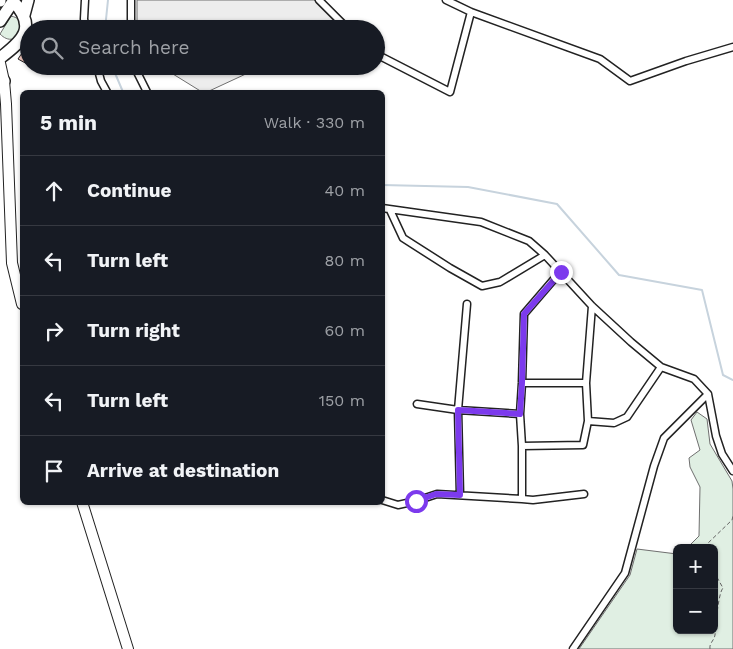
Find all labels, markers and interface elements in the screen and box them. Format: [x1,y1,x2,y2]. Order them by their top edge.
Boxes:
search box [20,20,385,75]
icon: search [38,34,66,62]
text: Search here [78,36,189,59]
text: 5 min [40,110,97,135]
text: Walk · 330 m [264,113,365,132]
icon: ahead [40,177,68,205]
text: Continue [87,179,171,202]
text: 40 m [325,181,365,200]
icon: left [40,247,68,275]
text: Turn left [87,249,168,272]
text: 80 m [324,251,365,270]
route end [550,261,573,284]
icon: right [40,317,68,345]
text: Turn right [87,319,180,342]
text: 60 m [325,321,365,340]
icon: left [40,387,68,415]
text: Turn left [87,389,168,412]
text: 150 m [319,391,365,410]
icon: arrive [40,457,68,485]
text: Arrive at destination [87,459,279,482]
route start [405,490,428,513]
map controls [673,544,718,634]
button: + [673,544,718,589]
button: − [673,589,718,634]

